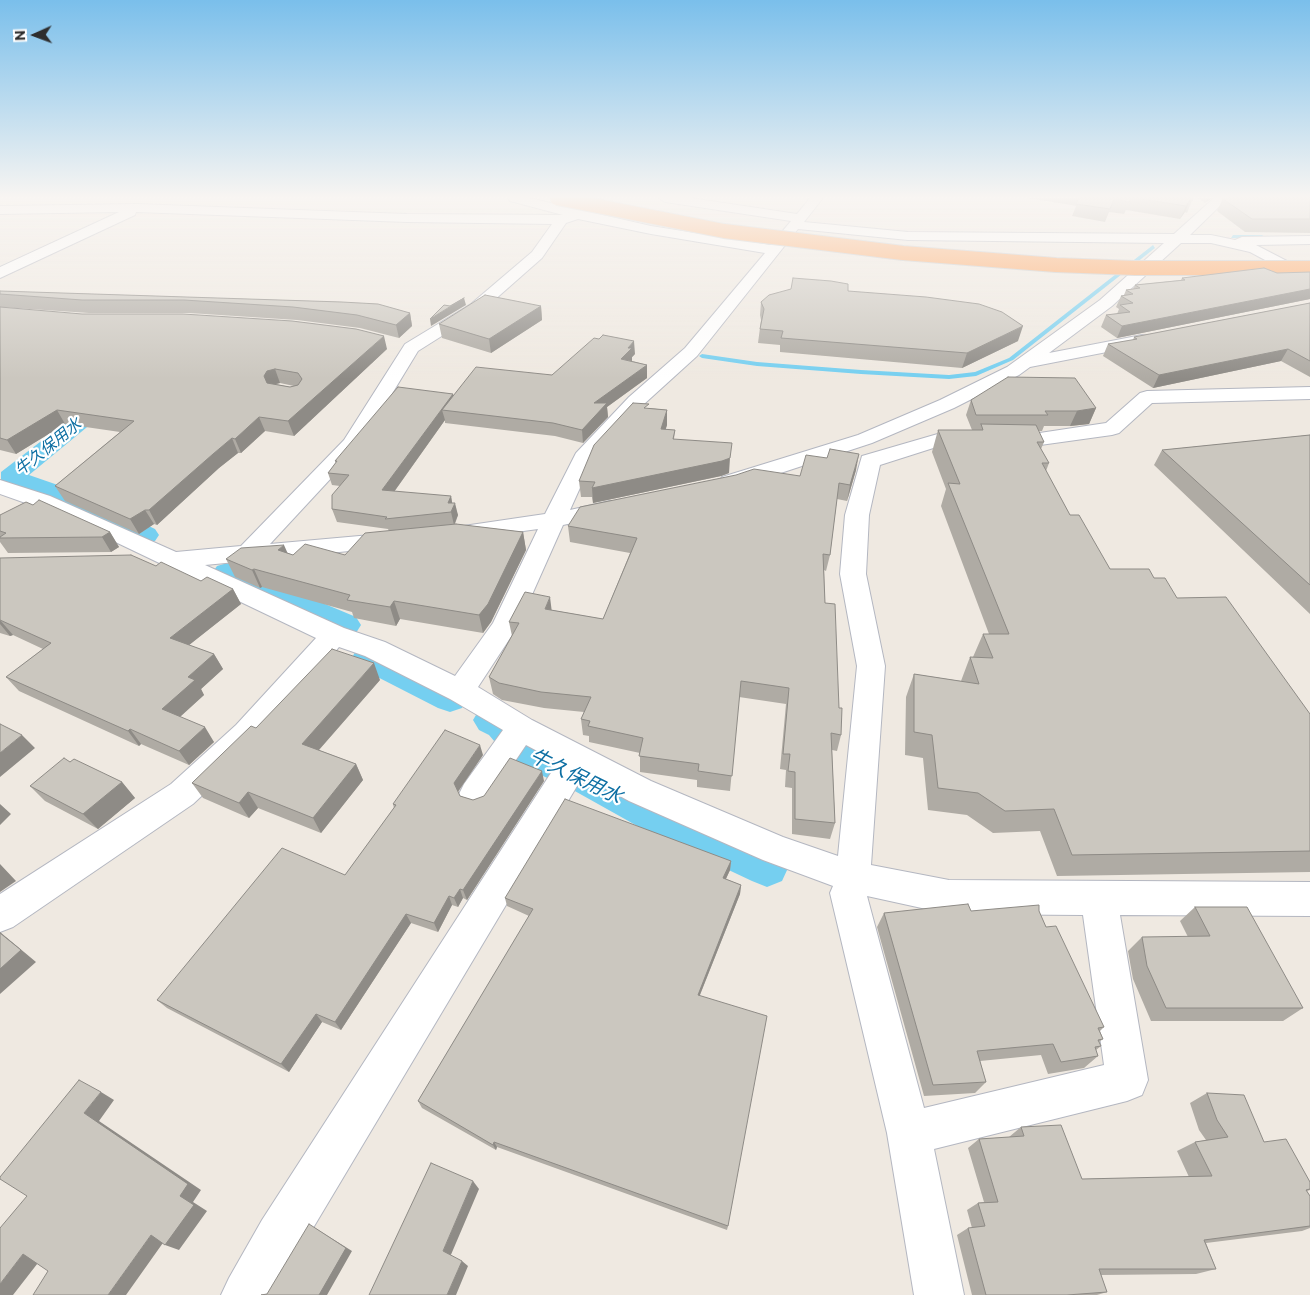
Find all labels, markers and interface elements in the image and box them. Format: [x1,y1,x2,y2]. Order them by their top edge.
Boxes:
north arrow [10,10,60,60]
text: N [11,30,28,41]
water label: 牛久保用水 [11,414,85,480]
water label: 牛久保用水 [526,743,626,809]

